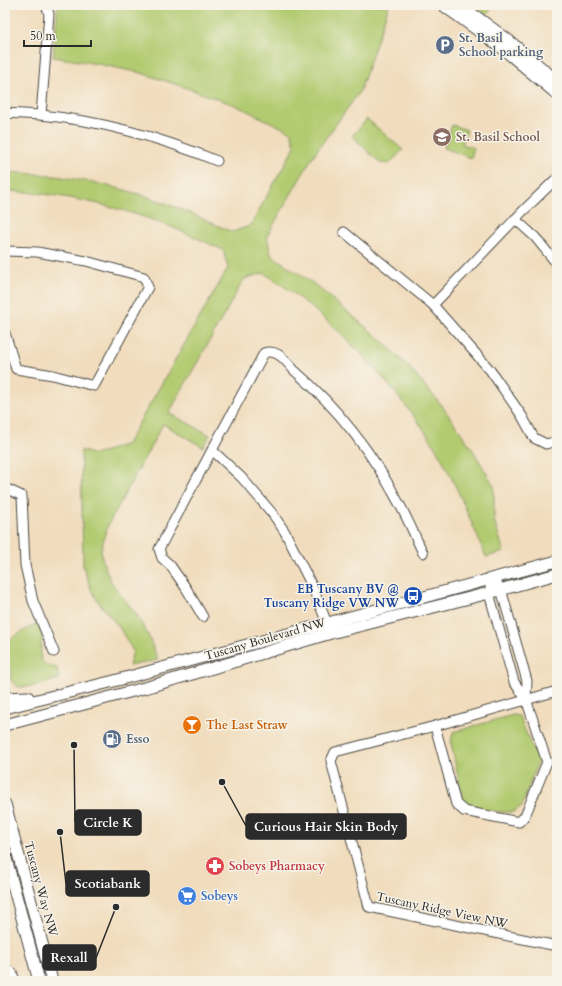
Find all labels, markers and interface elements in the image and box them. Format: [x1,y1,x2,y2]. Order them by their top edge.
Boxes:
scale bar [24,22,91,48]
text: 50 m [30,28,57,44]
place label: St. Basil School parking [459,30,544,60]
parking icon: St. Basil School parking [434,34,456,56]
school or university icon: St. Basil School [431,126,453,148]
place label: St. Basil School [456,129,541,145]
place label: EB Tuscany BV @ Tuscany Ridge VW NW [264,581,399,611]
bus stop icon: EB Tuscany BV @ Tuscany Ridge VW NW [402,585,424,607]
street label: Tuscany Boulevard NW [203,614,328,664]
bar icon: The Last Straw [181,714,203,736]
place label: The Last Straw [206,717,288,733]
fuel station icon: Esso [101,728,123,750]
place label: Esso [126,731,150,747]
callout: Circle K [75,810,141,835]
text: Circle K [83,814,133,832]
callout: Curious Hair Skin Body [246,814,406,839]
text: Curious Hair Skin Body [254,818,399,836]
street label: Tuscany Way NW [21,840,62,939]
pharmacy icon: Sobeys Pharmacy [204,855,226,877]
place label: Sobeys Pharmacy [229,858,325,874]
callout: Scotiabank [66,871,149,896]
text: Scotiabank [75,875,142,893]
supermarket icon: Sobeys [176,885,198,907]
place label: Sobeys [201,888,238,904]
street label: Tuscany Ridge View NW [375,888,510,932]
callout: Rexall [43,945,96,970]
text: Rexall [51,949,88,967]

